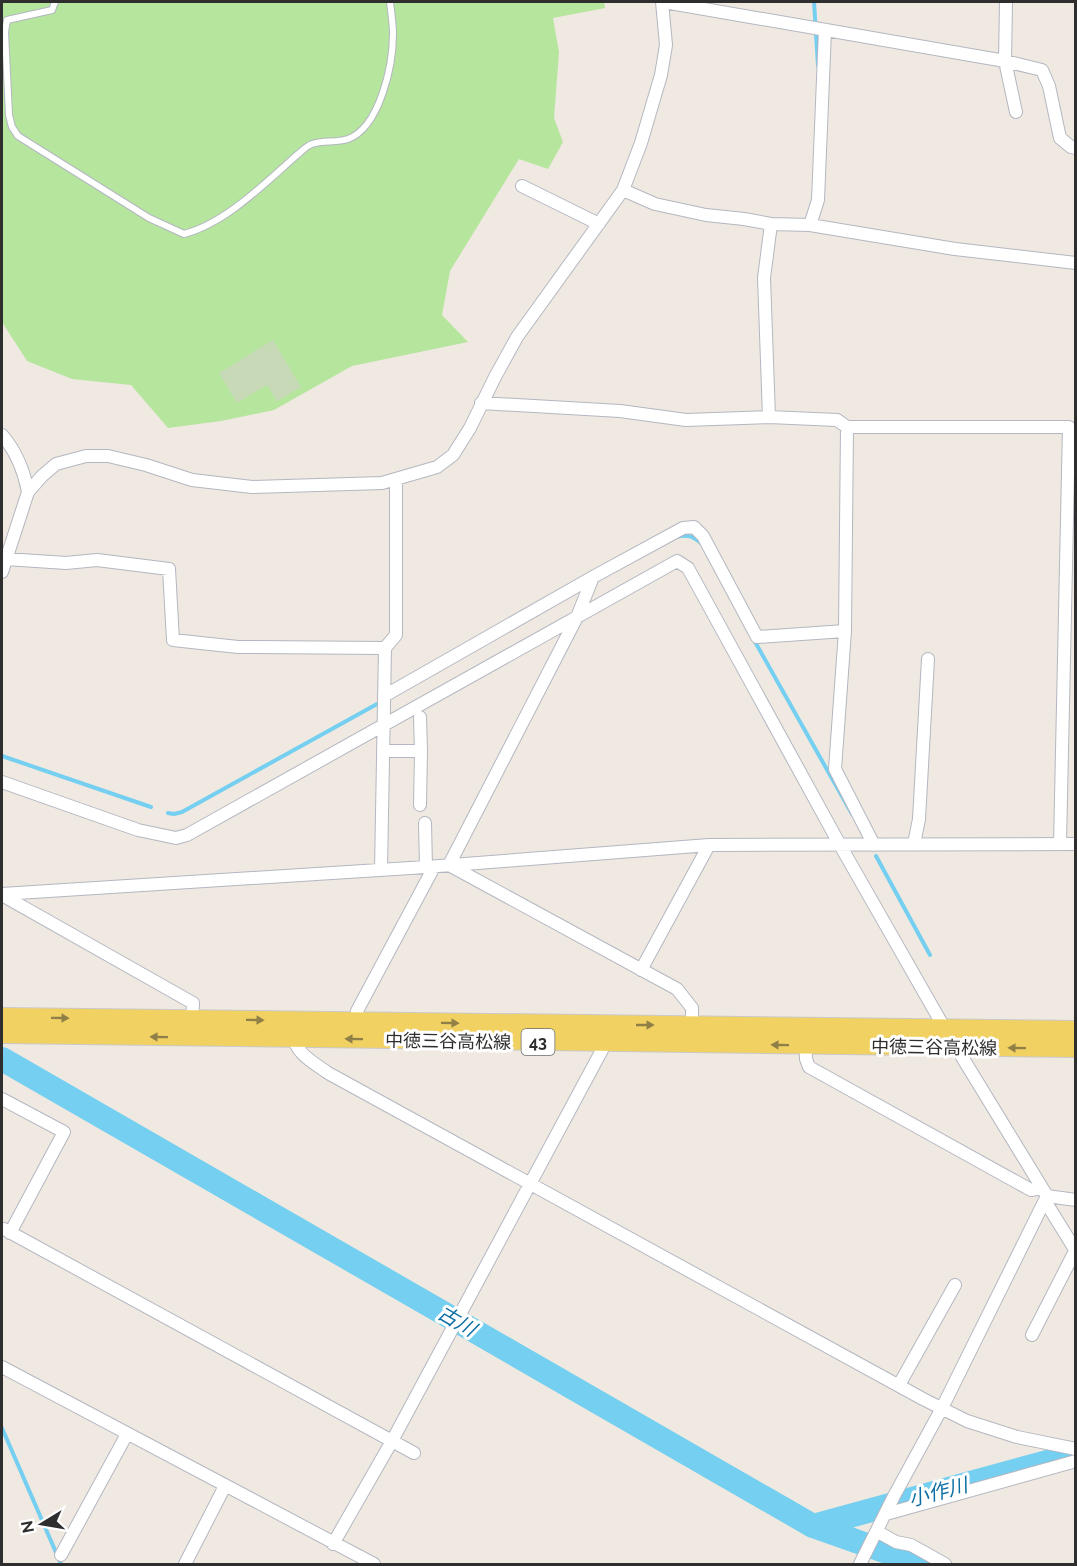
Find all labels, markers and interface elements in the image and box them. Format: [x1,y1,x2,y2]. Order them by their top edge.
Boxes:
one-way arrow [50,1013,69,1022]
one-way arrow [245,1016,264,1025]
one-way arrow [440,1018,459,1028]
one-way arrow [635,1020,654,1030]
street label: 中徳三谷高松線 [385,1029,511,1053]
road number: 43 [522,1029,554,1055]
one-way arrow [150,1032,169,1041]
one-way arrow [345,1034,364,1044]
street label: 中徳三谷高松線 [871,1035,997,1059]
one-way arrow [771,1040,790,1050]
one-way arrow [1008,1043,1027,1052]
water label: 古川 [434,1301,482,1342]
water label: 小作川 [906,1472,972,1511]
north arrow [12,1494,72,1554]
text: N [17,1519,38,1535]

